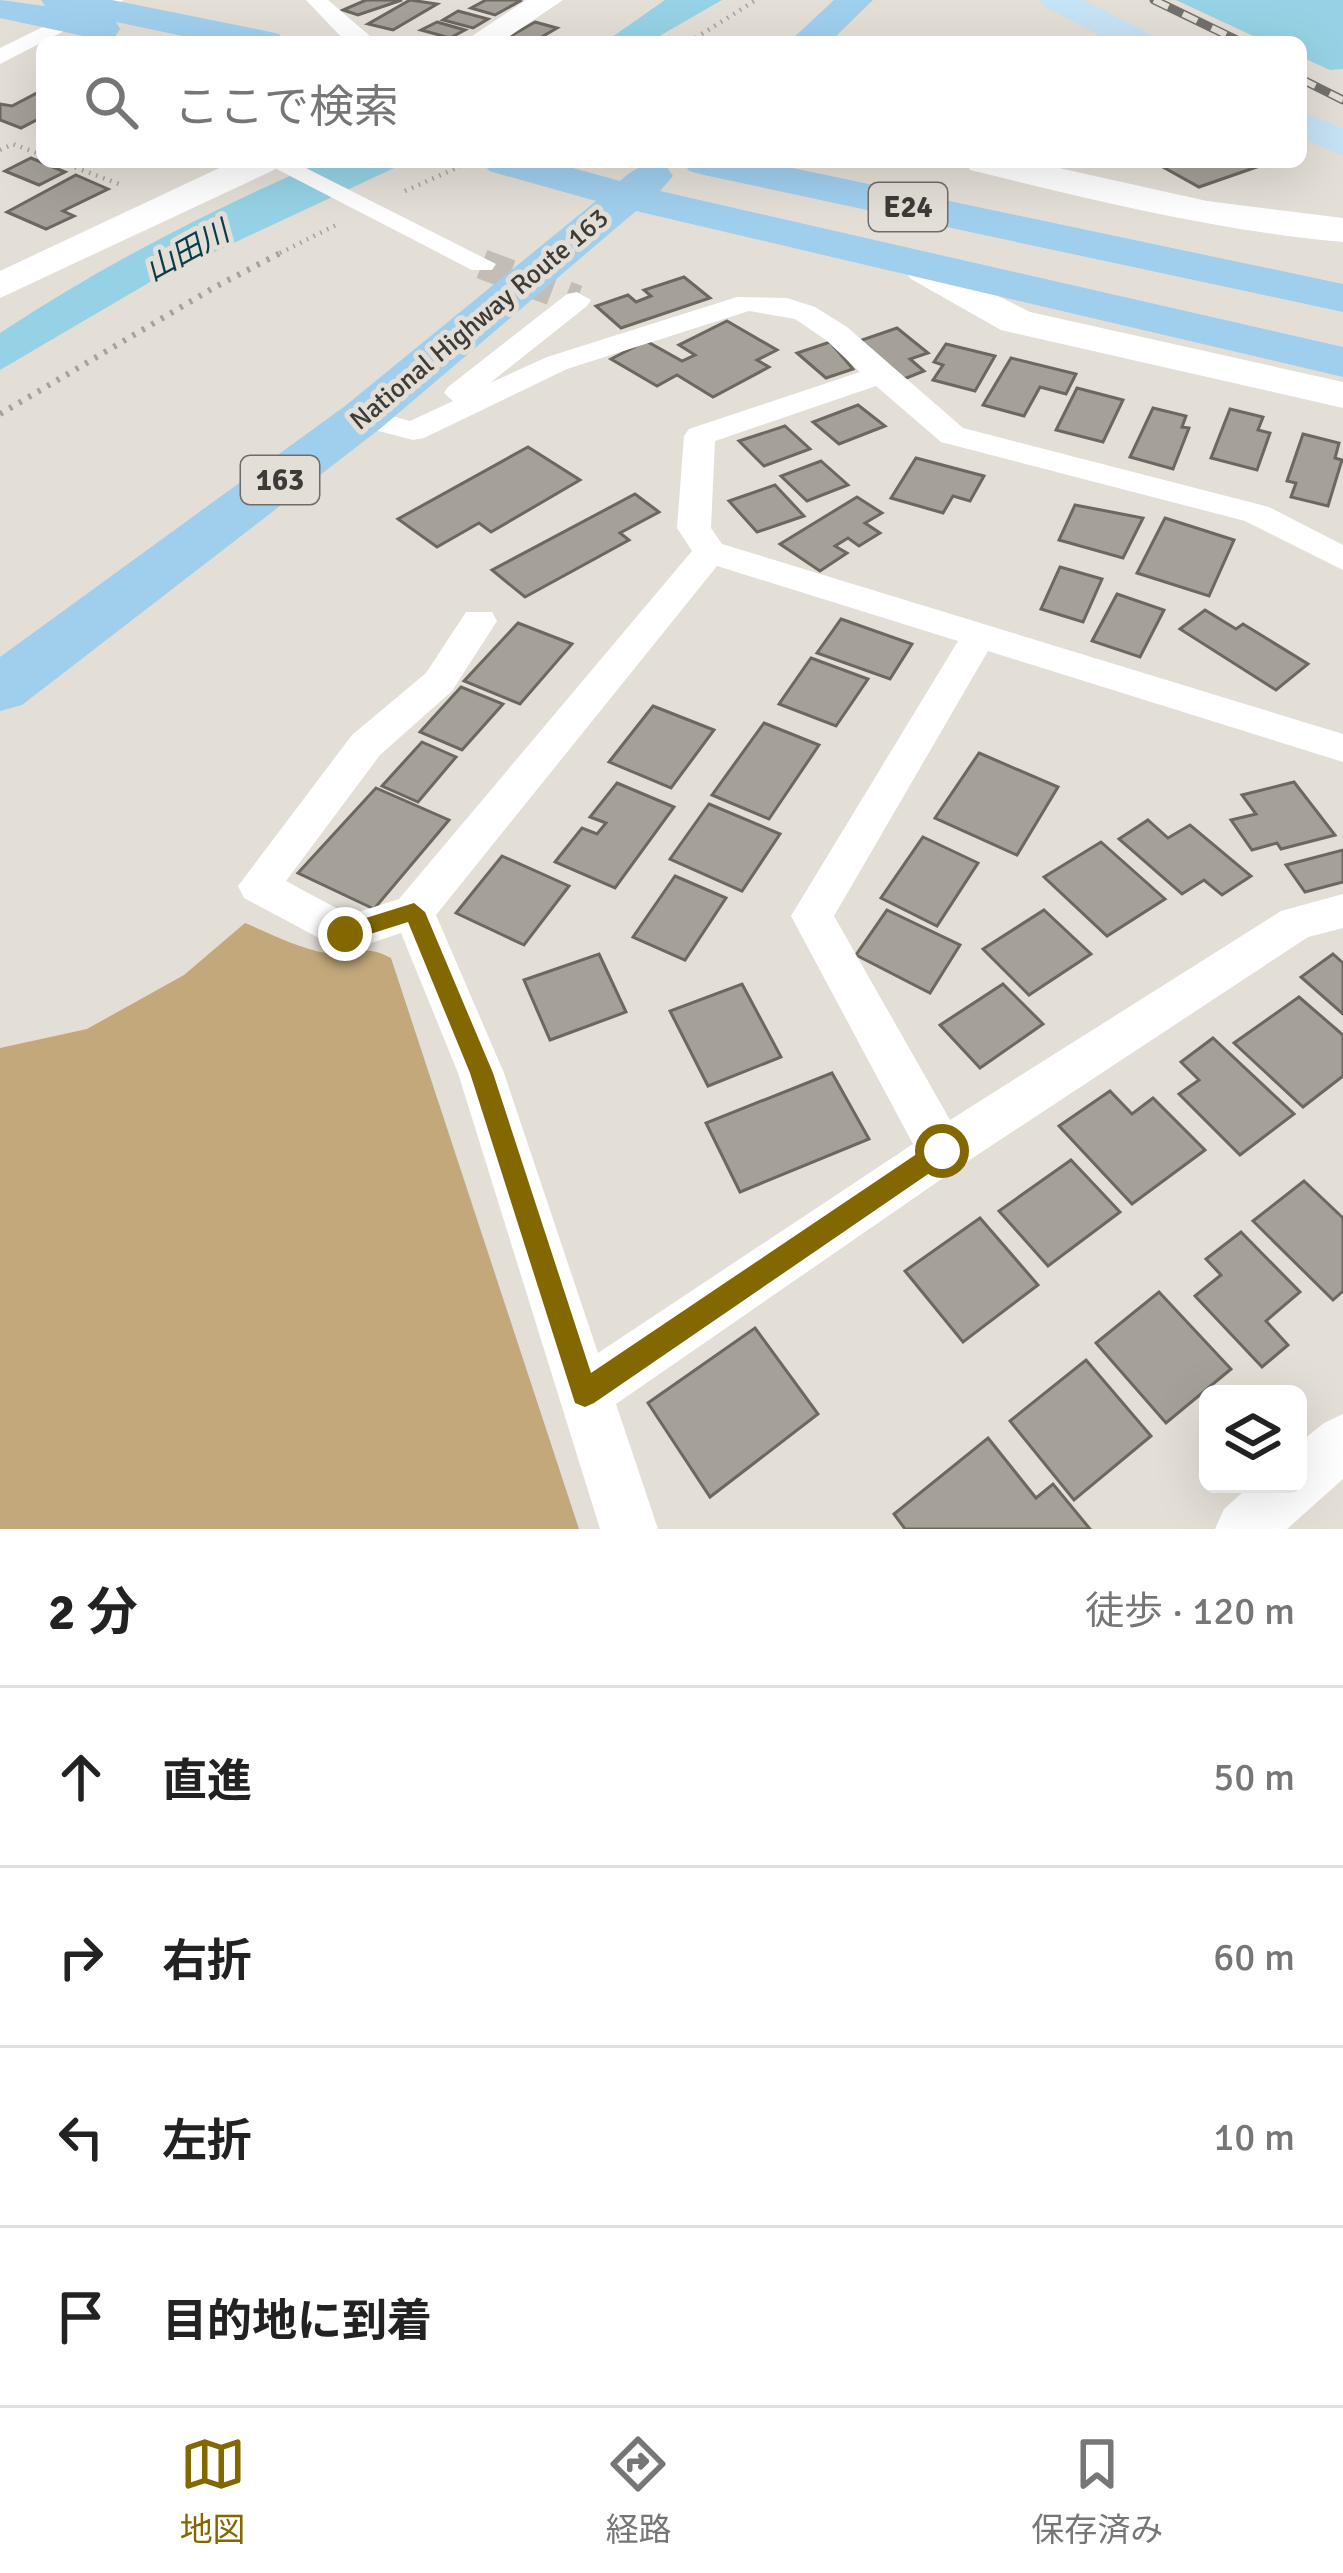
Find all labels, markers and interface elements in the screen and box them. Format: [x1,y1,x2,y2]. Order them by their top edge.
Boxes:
search box [36,36,1307,168]
icon: search [78,69,144,135]
text: ここで検索 [174,80,399,135]
road number: E24 [869,183,947,231]
street label: National Highway Route 163 [343,202,615,437]
water label: 山田川 [139,212,238,289]
road number: 163 [241,456,319,504]
route end [318,907,372,961]
route start [915,1124,969,1178]
map controls [1199,1385,1307,1493]
button: layers [1199,1385,1307,1493]
text: 2 分 [48,1581,138,1644]
text: 徒歩 · 120 m [1085,1587,1295,1635]
icon: ahead [48,1744,114,1810]
text: 50 m [1213,1753,1295,1801]
text: 直進 [162,1754,252,1809]
icon: right [48,1924,114,1990]
text: 60 m [1213,1933,1295,1981]
text: 右折 [162,1934,252,1989]
icon: left [48,2104,114,2170]
text: 10 m [1213,2113,1295,2161]
text: 左折 [162,2114,252,2169]
icon: arrive [48,2284,114,2350]
text: 目的地に到着 [162,2294,432,2349]
tab: 地図 [180,2431,246,2551]
tab: 経路 [605,2431,671,2551]
tab: 保存済み [1031,2431,1163,2551]

